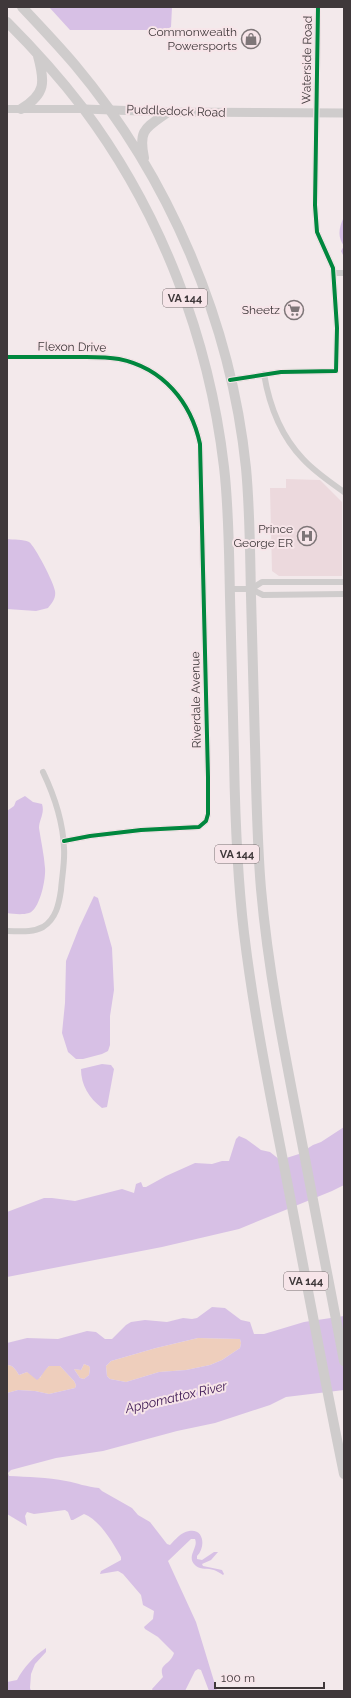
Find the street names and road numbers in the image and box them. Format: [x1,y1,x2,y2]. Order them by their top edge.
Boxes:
street label: Waterside Road [299,16,315,104]
street label: Puddledock Road [126,102,226,120]
road number: VA 144 [163,289,207,307]
street label: Flexon Drive [38,339,106,355]
street label: Riverdale Avenue [188,651,204,749]
road number: VA 144 [215,845,259,863]
road number: VA 144 [284,1272,328,1290]

